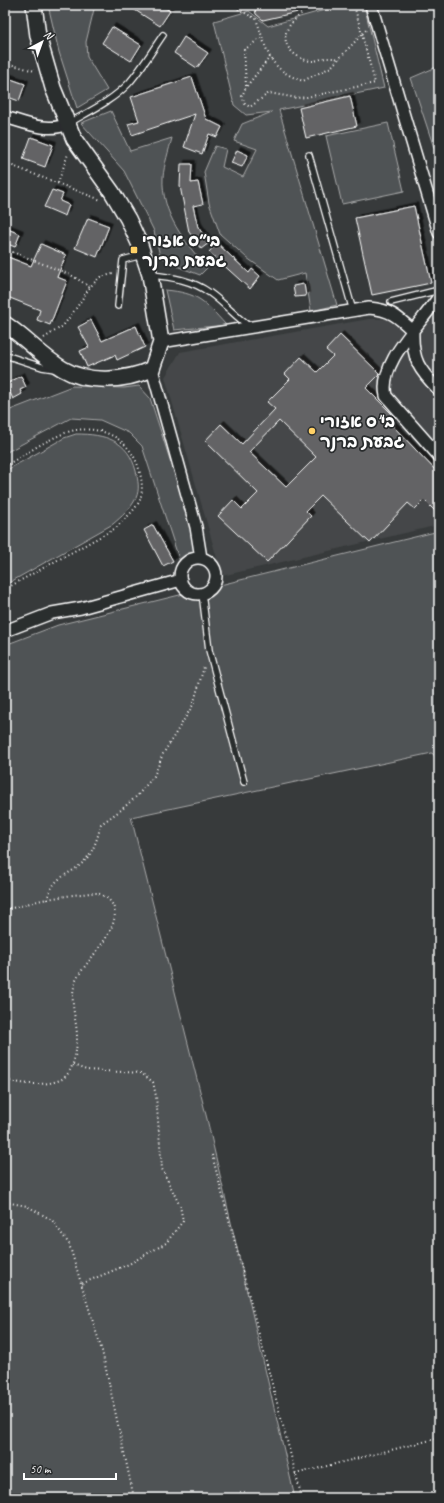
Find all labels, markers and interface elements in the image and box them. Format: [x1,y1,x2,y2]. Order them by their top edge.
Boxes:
north arrow [22,22,62,62]
text: N [41,27,57,43]
place label: בי״ס אזורי גבעת ברנר [142,230,227,271]
marker: בי״ס אזורי גבעת ברנר [129,245,139,255]
place label: בי"ס אזורי גבעת ברנר [320,411,405,452]
marker: בי"ס אזורי גבעת ברנר [307,426,317,436]
scale bar [24,1455,116,1481]
text: 50 m [30,1461,52,1477]

